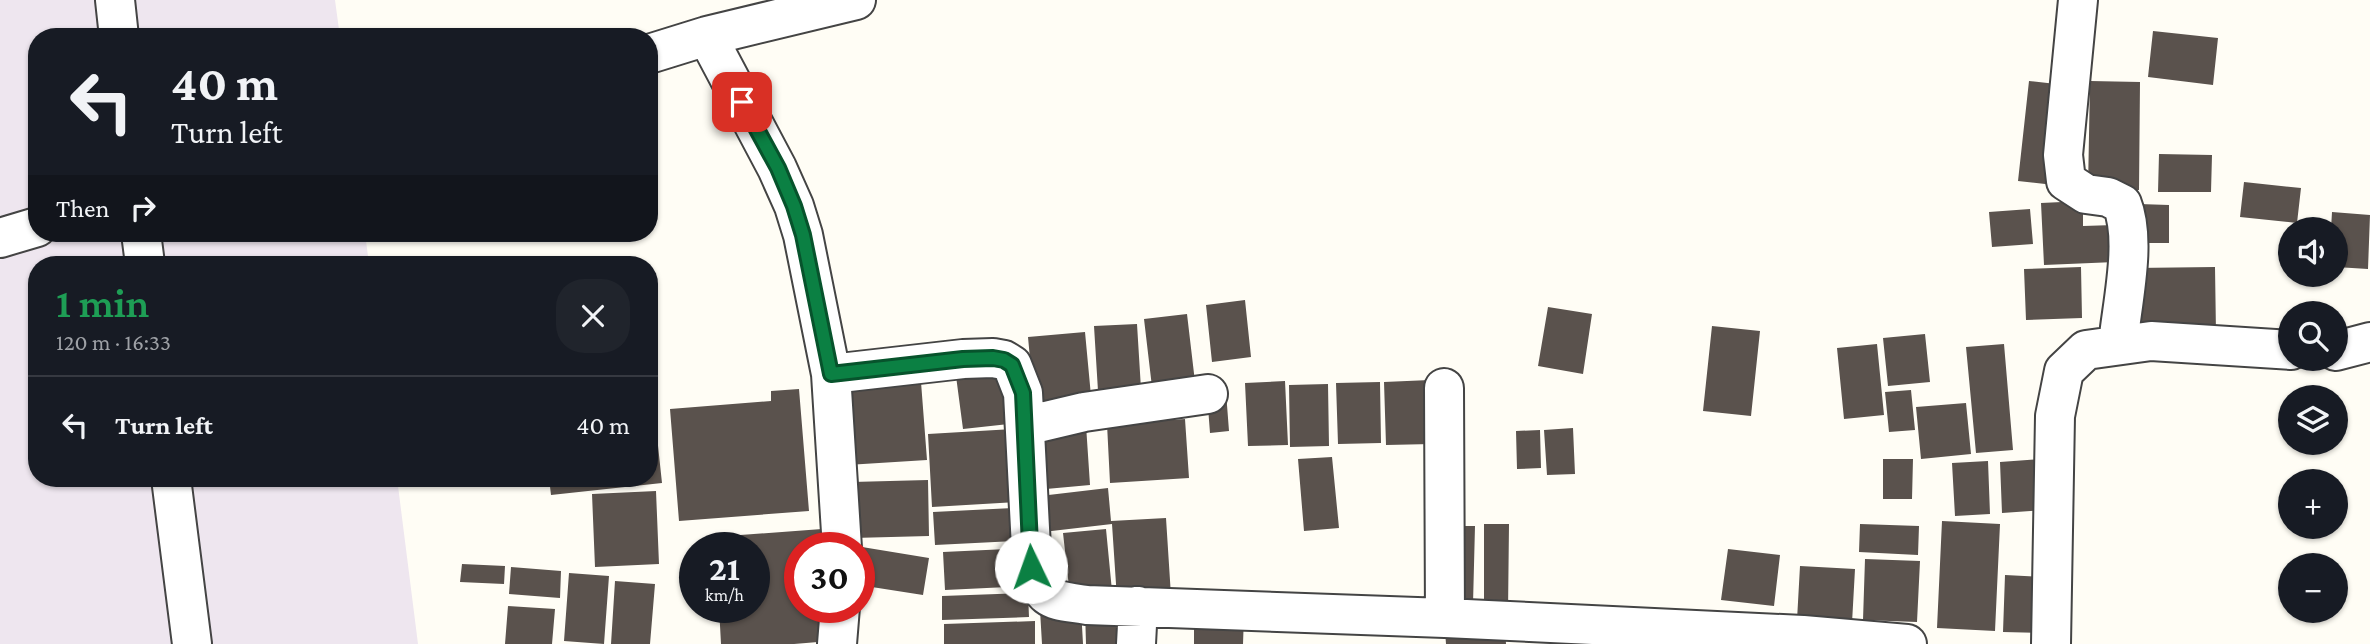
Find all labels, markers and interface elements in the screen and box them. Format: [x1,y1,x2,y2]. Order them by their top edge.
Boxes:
icon: left [56,56,147,147]
text: 40 m [171,56,278,111]
pin [712,72,772,132]
icon: arrive [723,83,761,121]
text: Turn left [171,114,282,150]
icon: right [124,189,162,227]
text: Then [56,194,110,223]
map controls [2278,217,2348,623]
button: sound [2278,217,2348,287]
text: 1 min [56,279,149,326]
button: close [556,279,630,353]
button: search [2278,301,2348,371]
text: 120 m · 16:33 [56,329,171,355]
button: layers [2278,385,2348,455]
icon: left [56,406,94,444]
text: Turn left [115,411,213,440]
text: 40 m [576,411,630,440]
button: + [2278,469,2348,539]
position arrow [994,530,1068,604]
speed limit sign: 30 [784,532,875,623]
text: 21 [709,549,740,588]
button: − [2278,553,2348,623]
text: km/h [705,585,744,605]

